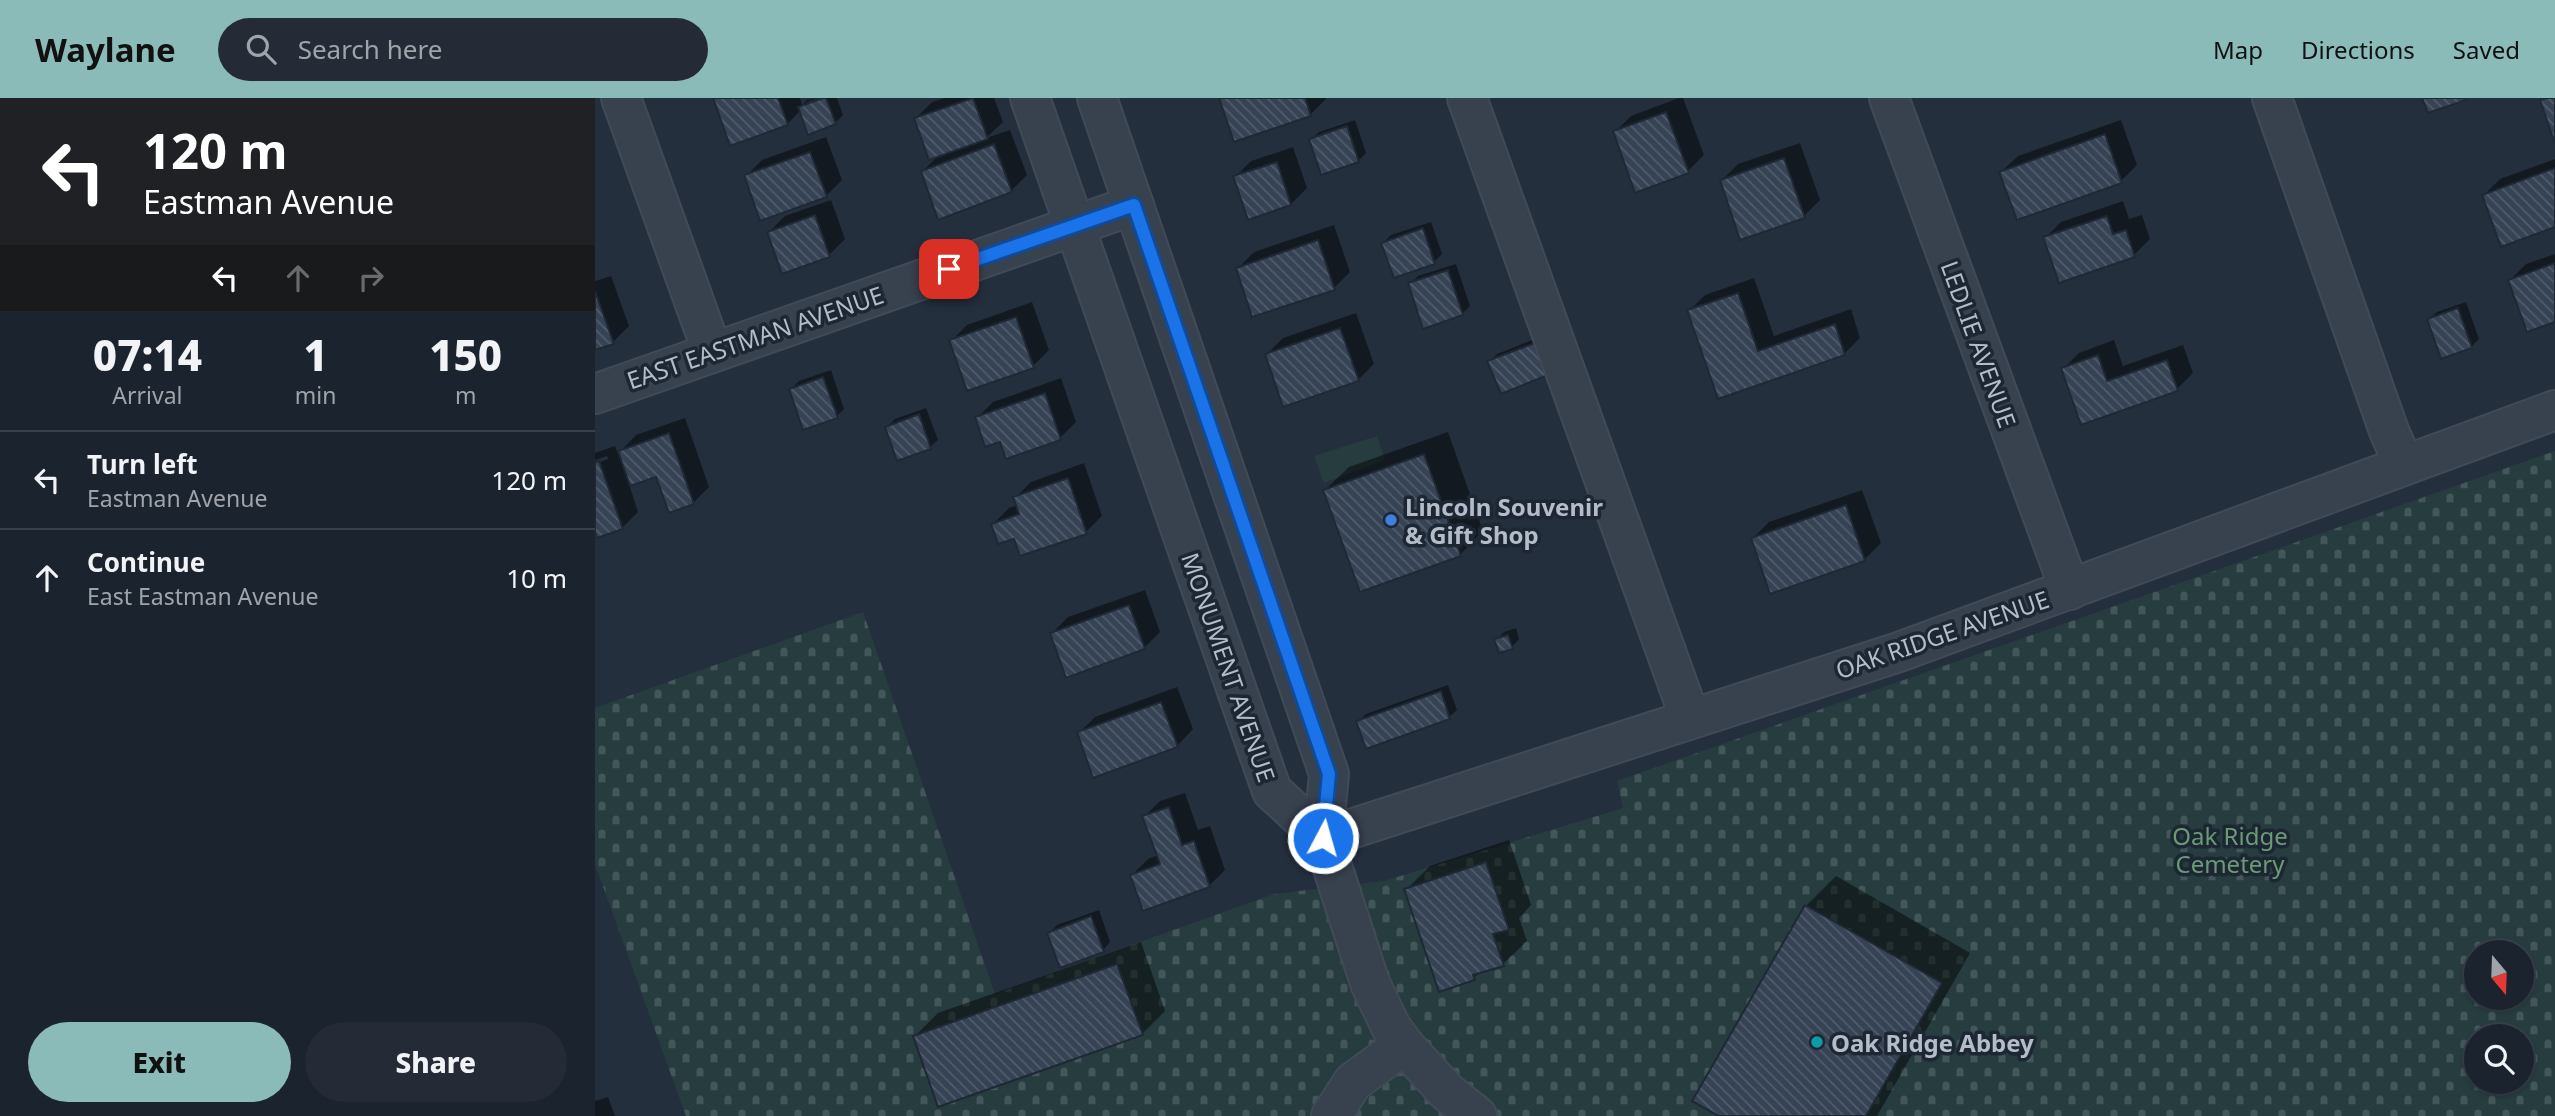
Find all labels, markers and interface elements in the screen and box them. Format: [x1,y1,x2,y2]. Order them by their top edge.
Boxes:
search box [218,18,708,81]
text: Waylane [35,27,176,72]
icon: search [242,30,280,68]
text: Search here [298,31,442,67]
text: Map [2213,33,2263,66]
text: Directions [2301,33,2415,66]
text: Saved [2453,33,2520,66]
text: 120 m [143,117,288,183]
icon: left [28,126,119,217]
text: Eastman Avenue [143,180,394,223]
pin [919,239,979,299]
icon: arrive [930,250,968,288]
street label: LEDLIE AVENUE [1934,256,2024,432]
icon: left [206,259,244,297]
icon: ahead [279,259,317,297]
icon: right [352,259,390,297]
street label: EAST EASTMAN AVENUE [622,278,888,396]
text: 07:14 [93,326,202,383]
text: 1 [303,326,328,383]
text: 150 [429,326,502,383]
text: Arrival [112,379,182,411]
text: min [295,379,336,411]
text: m [455,379,476,411]
text: Turn left [87,446,198,482]
icon: left [28,461,66,499]
text: 120 m [491,462,567,498]
text: Eastman Avenue [87,482,267,514]
place label: Lincoln Souvenir & Gift Shop [1405,490,1603,551]
marker: Lincoln Souvenir & Gift Shop [1383,512,1399,528]
text: Continue [87,544,205,580]
street label: MONUMENT AVENUE [1174,548,1284,786]
icon: ahead [28,559,66,597]
text: 10 m [506,560,567,596]
text: East Eastman Avenue [87,580,318,612]
street label: OAK RIDGE AVENUE [1831,582,2053,686]
position arrow [1286,801,1360,875]
park label: Oak Ridge Cemetery [2172,819,2288,880]
north arrow [2464,940,2534,1010]
map controls [2464,940,2534,1094]
button: Exit [28,1022,291,1102]
button: Share [305,1022,567,1102]
button: search [2464,1024,2534,1094]
place label: Oak Ridge Abbey [1831,1026,2034,1059]
marker: Oak Ridge Abbey [1809,1034,1825,1050]

